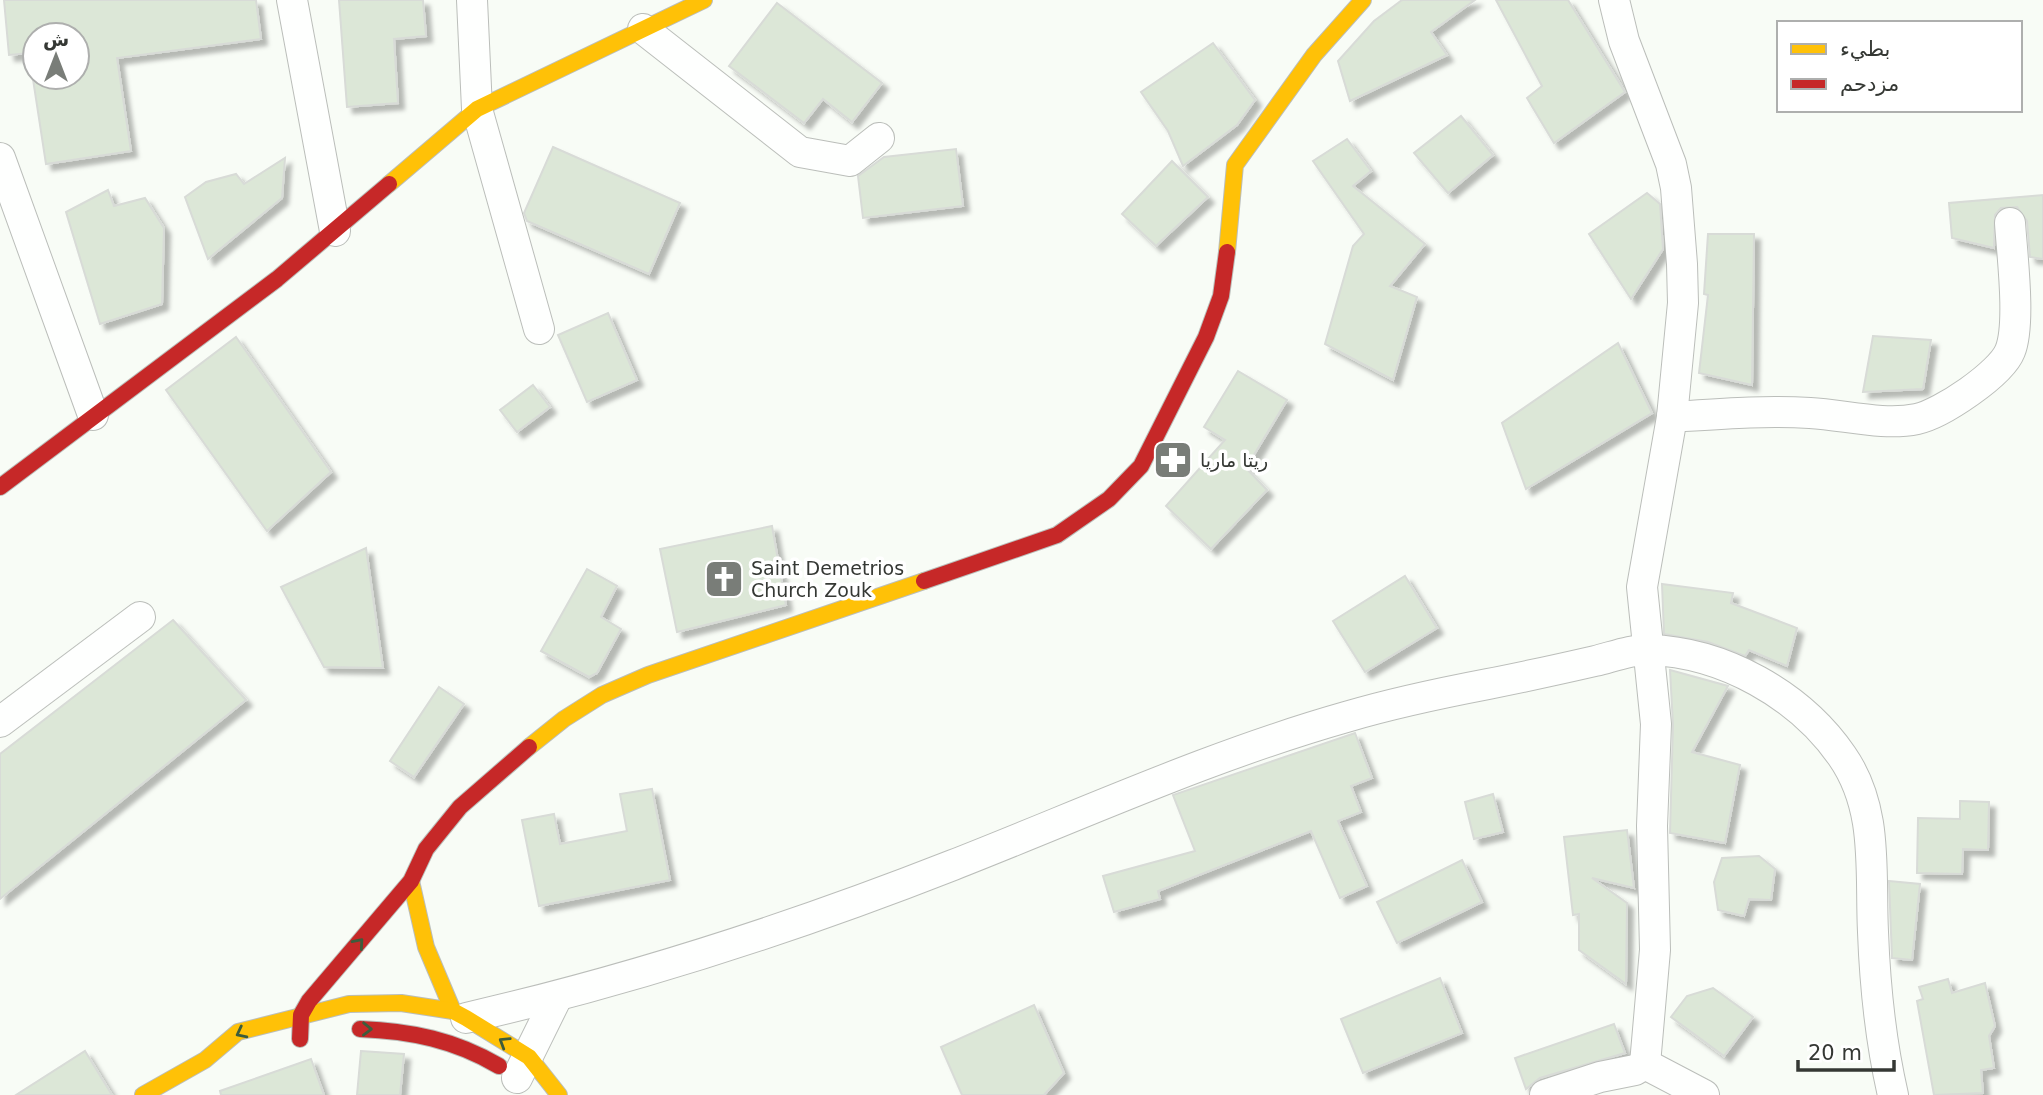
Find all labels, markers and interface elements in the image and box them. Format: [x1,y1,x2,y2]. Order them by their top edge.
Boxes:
north arrow [21,21,91,91]
legend [1777,21,2022,112]
text: ش [43,28,69,51]
text: بطيء [1840,37,1890,61]
text: مزدحم [1840,72,1899,97]
pharmacy icon: ريتا ماريا [1152,439,1194,481]
place label: ريتا ماريا [1200,449,1268,472]
place label: Saint Demetrios Church Zouk [751,557,904,601]
church icon: Saint Demetrios Church Zouk [703,558,745,600]
one-way arrow [351,938,363,951]
one-way arrow [362,1021,373,1036]
one-way arrow [236,1024,249,1038]
scale bar [1798,1028,1894,1072]
one-way arrow [499,1037,512,1050]
text: 20 m [1808,1041,1862,1065]

